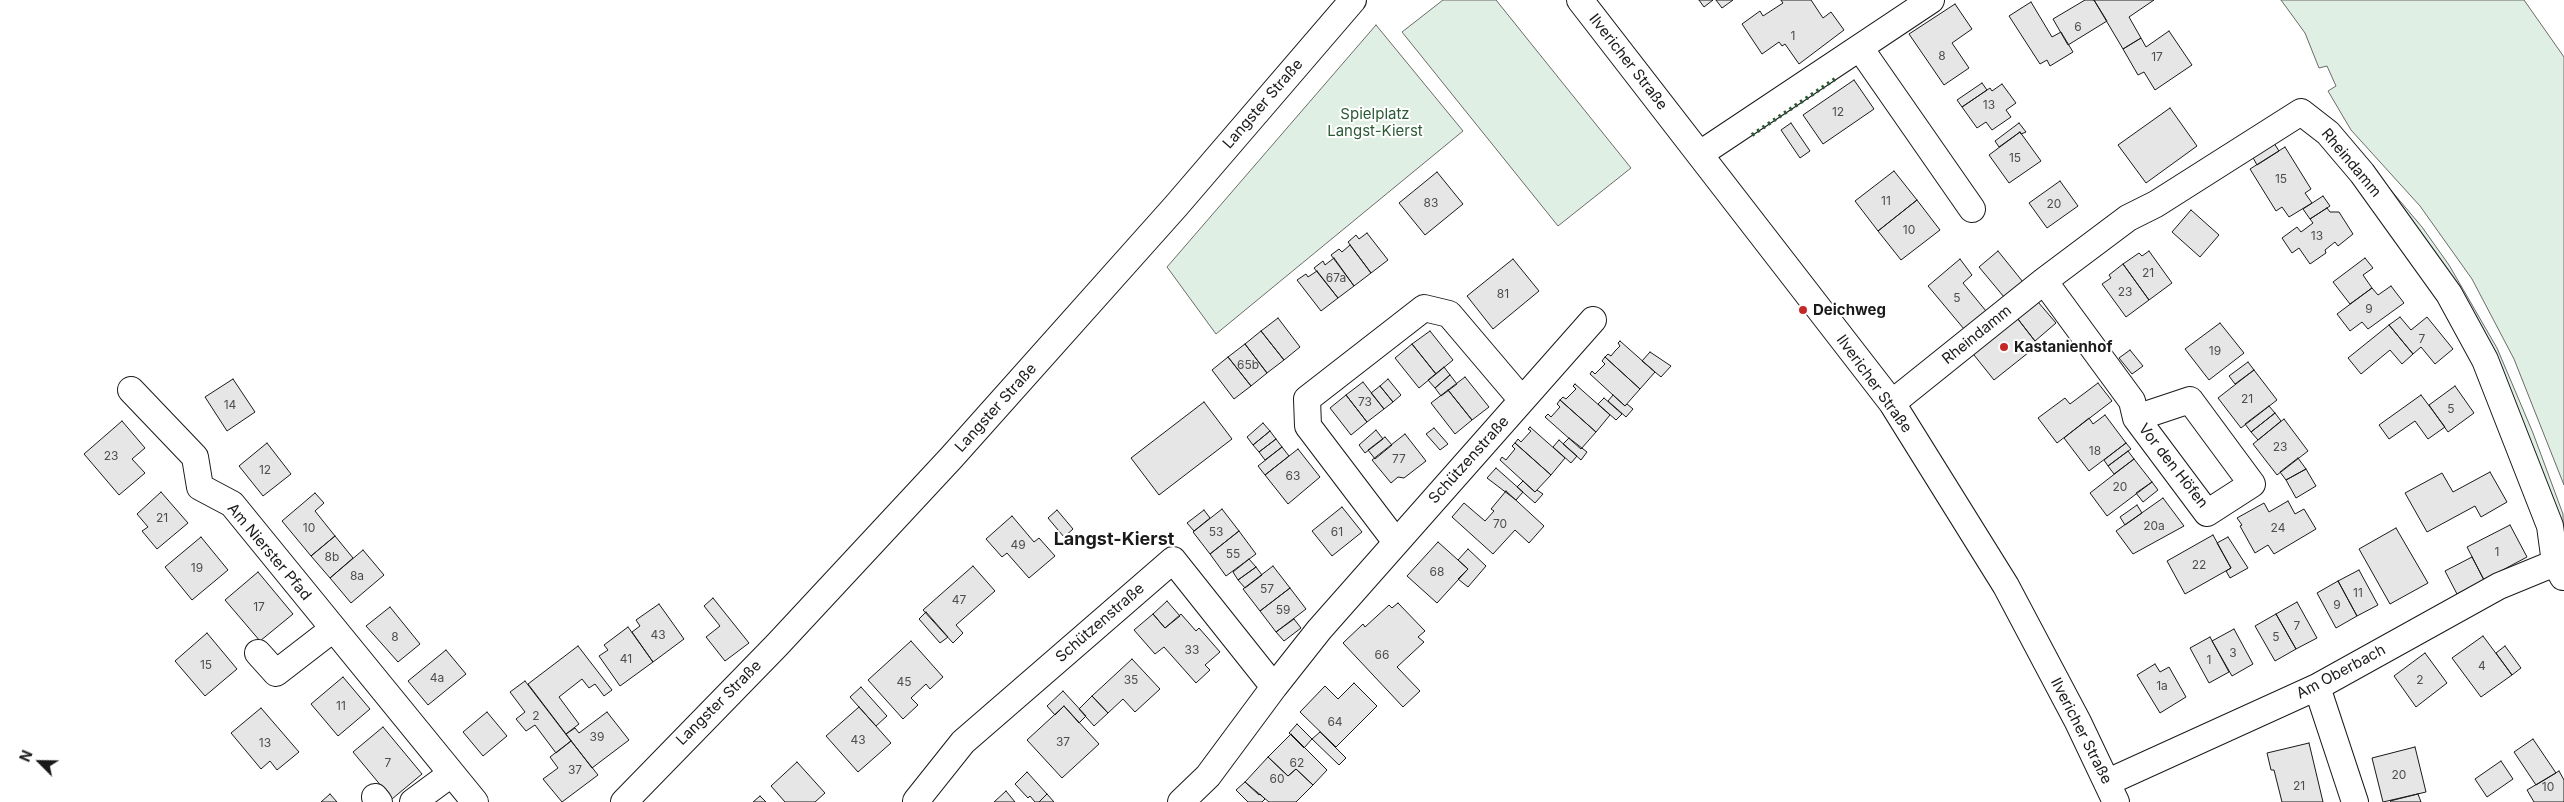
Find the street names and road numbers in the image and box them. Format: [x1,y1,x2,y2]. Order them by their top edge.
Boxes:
street label: Ilvericher Straße [1585,10,1671,114]
street label: Langster Straße [1219,56,1307,152]
street label: Rheindamm [2317,125,2385,201]
street label: Rheindamm [1939,302,2015,368]
street label: Ilvericher Straße [1832,331,1916,437]
street label: Langster Straße [952,360,1040,456]
street label: Schützenstraße [1425,413,1513,507]
street label: Vor den Höfen [2134,420,2212,512]
street label: Am Nierster Pfad [223,500,315,604]
street label: Schützenstraße [1052,580,1148,666]
street label: Am Oberbach [2293,641,2389,703]
street label: Langster Straße [673,657,765,749]
street label: Ilvericher Straße [2046,675,2116,787]

